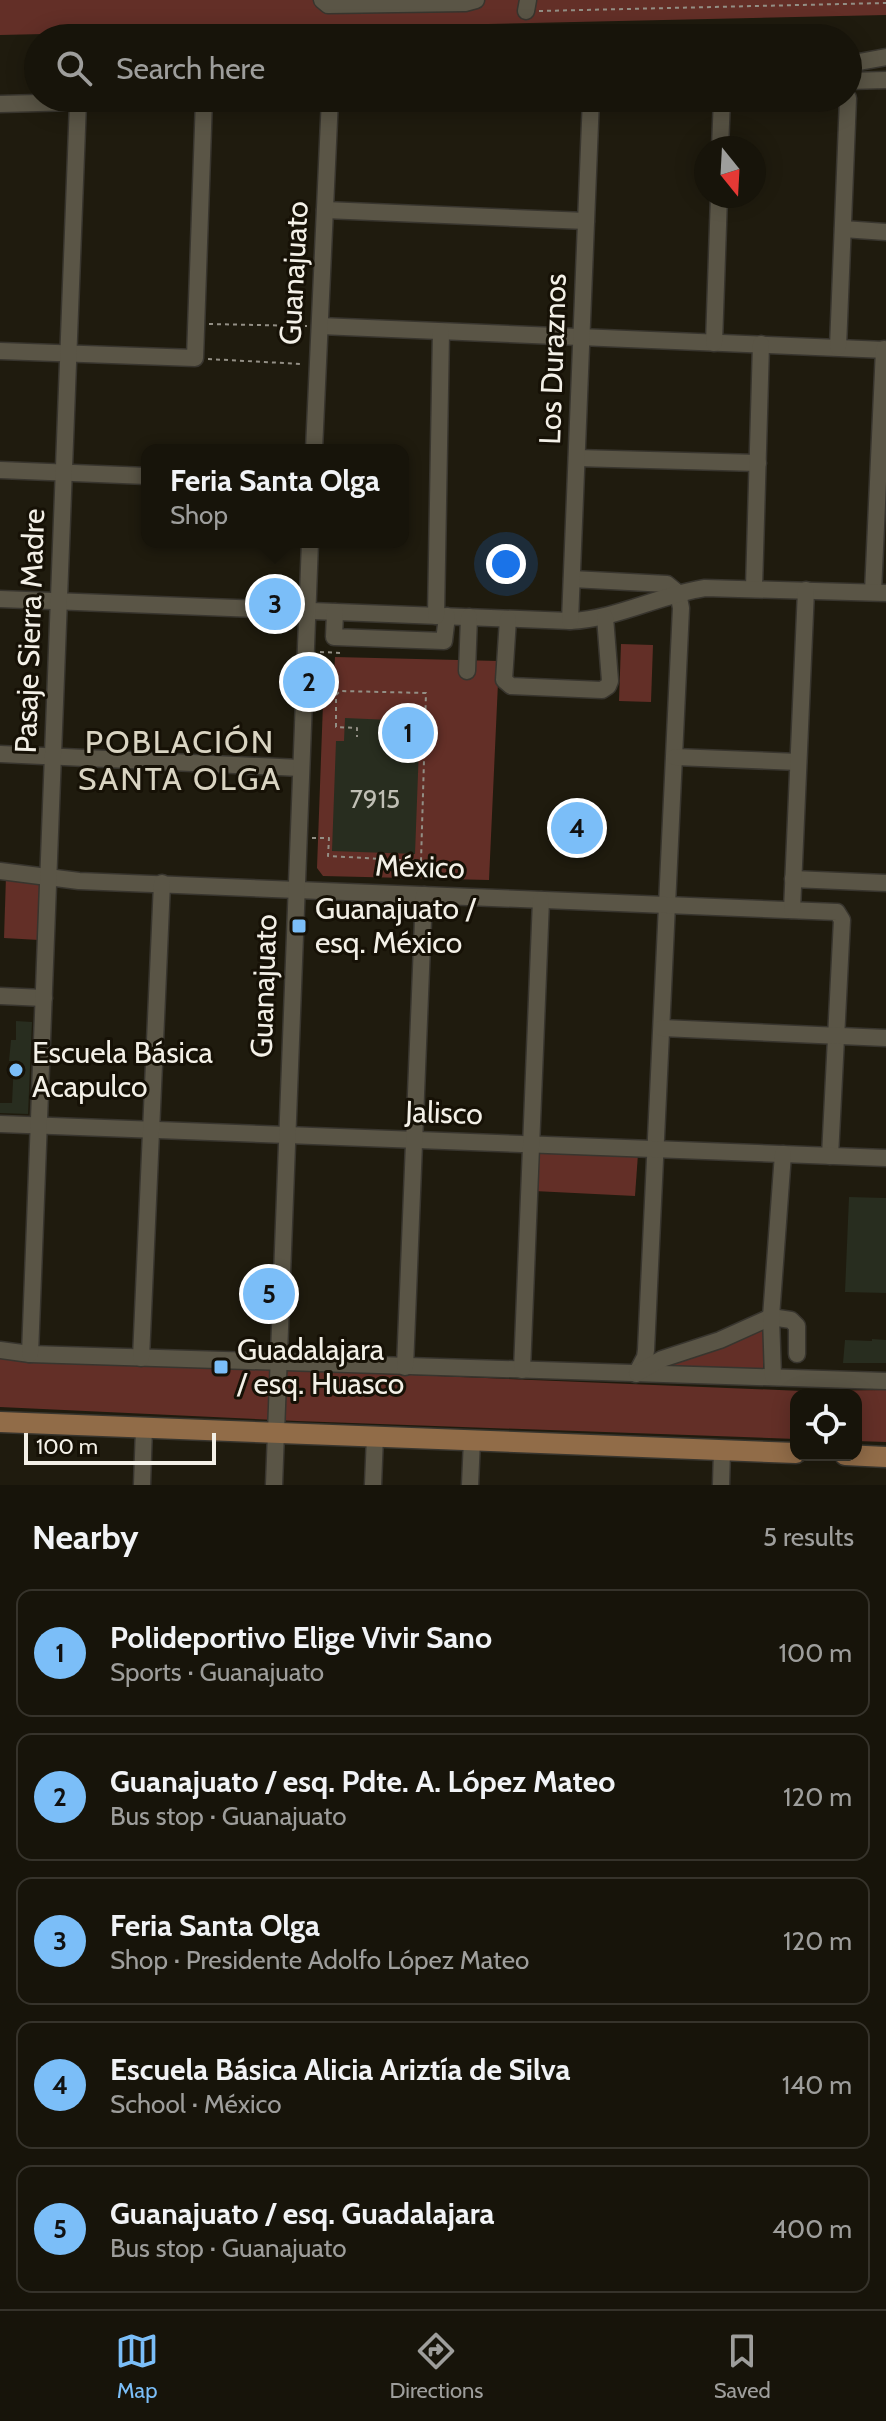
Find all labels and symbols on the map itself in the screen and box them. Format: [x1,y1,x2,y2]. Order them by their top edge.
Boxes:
north arrow [694,136,766,208]
street label: Guanajuato [271,200,316,346]
street label: Los Duraznos [531,273,574,445]
street label: Pasaje Sierra Madre [7,508,52,754]
your location [486,544,526,584]
pin: 3 [249,574,301,634]
pin: 2 [283,652,335,712]
pin: 1 [382,703,434,763]
district label: POBLACIÓN SANTA OLGA [78,722,282,798]
house number: 7915 [350,783,400,815]
pin: 4 [551,798,603,858]
street label: México [375,846,465,887]
place label: Guanajuato / esq. México [315,890,477,961]
street label: Guanajuato [243,913,285,1059]
marker: Guanajuato / esq. México [290,917,308,935]
place label: Escuela Básica Acapulco [32,1034,214,1105]
marker: Escuela Básica Acapulco [7,1061,25,1079]
street label: Jalisco [404,1093,483,1132]
pin: 5 [243,1264,295,1324]
place label: Guadalajara / esq. Huasco [236,1331,404,1402]
marker: Guadalajara / esq. Huasco [212,1358,230,1376]
scale bar [24,1429,216,1465]

